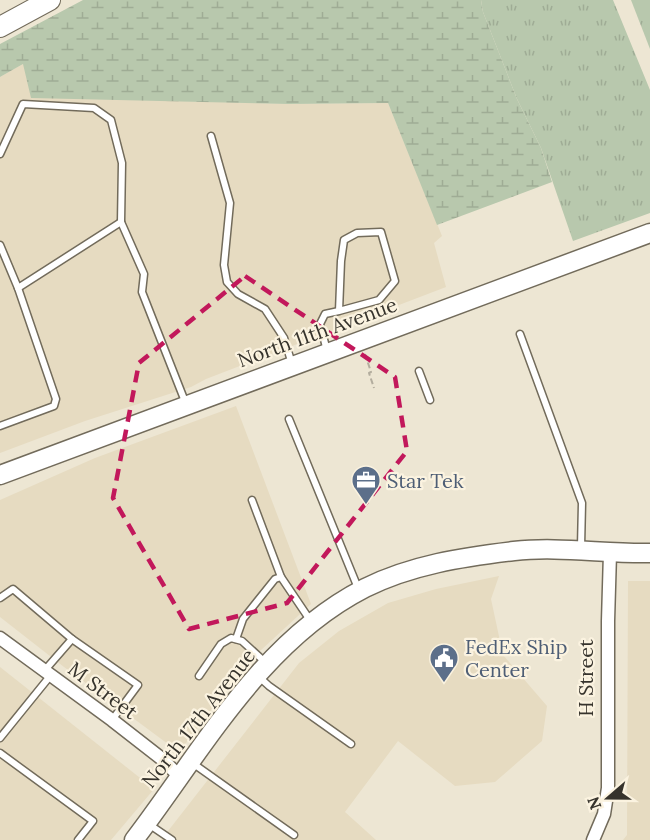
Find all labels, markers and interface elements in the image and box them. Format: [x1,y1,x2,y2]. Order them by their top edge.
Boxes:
street label: North 11th Avenue [234,291,400,372]
office icon: Star Tek [350,464,382,506]
place label: Star Tek [387,468,464,493]
place label: FedEx Ship Center [465,634,567,682]
street label: H Street [573,639,598,717]
public building icon: FedEx Ship Center [428,642,460,684]
street label: North 17th Avenue [136,643,260,793]
street label: M Street [63,656,143,724]
north arrow [578,768,638,828]
text: N [582,794,605,812]

